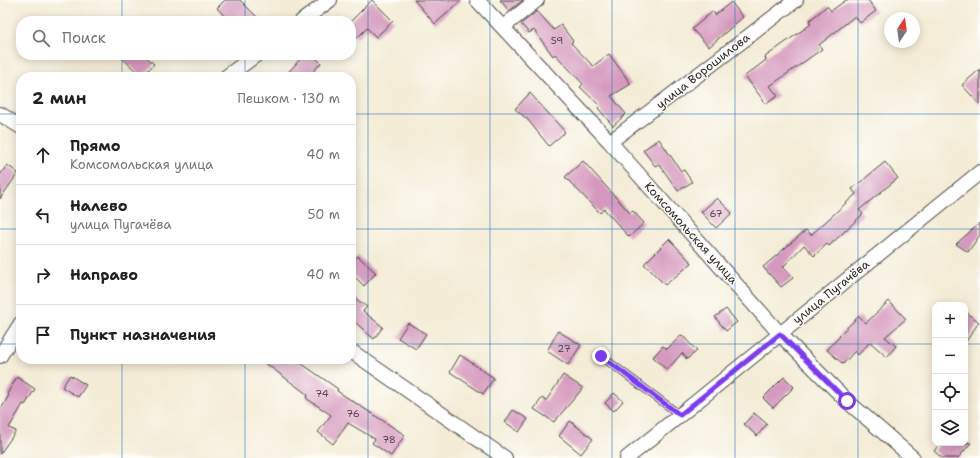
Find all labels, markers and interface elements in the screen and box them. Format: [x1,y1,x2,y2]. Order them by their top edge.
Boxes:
north arrow [884,12,920,48]
search box [16,16,356,60]
icon: search [30,27,52,49]
text: Поиск [62,28,106,48]
street label: улица Ворошилова [653,29,753,113]
house number: 59 [551,34,563,47]
text: 2 мин [32,87,87,109]
text: Пешком · 130 m [237,90,340,107]
text: Прямо [70,136,120,156]
icon: ahead [32,144,54,166]
text: 40 m [306,146,340,163]
text: Комсомольская улица [70,156,213,173]
street label: Комсомольская улица [641,178,742,288]
text: Налево [70,196,128,216]
icon: left [32,204,54,226]
text: 50 m [307,206,340,223]
house number: 67 [710,207,722,220]
text: улица Пугачёва [70,216,172,233]
street label: улица Пугачёва [790,256,873,328]
icon: right [32,264,54,286]
text: Направо [70,265,138,285]
text: 40 m [306,266,340,283]
map controls [932,302,968,446]
button: + [932,302,968,338]
icon: arrive [32,324,54,346]
text: Пункт назначения [70,325,216,345]
button: − [932,338,968,374]
house number: 27 [557,342,571,355]
route end [592,347,610,365]
button: locate [932,374,968,410]
house number: 74 [315,387,329,400]
route start [838,392,856,410]
house number: 76 [346,407,360,420]
button: layers [932,410,968,446]
house number: 78 [382,433,396,446]

